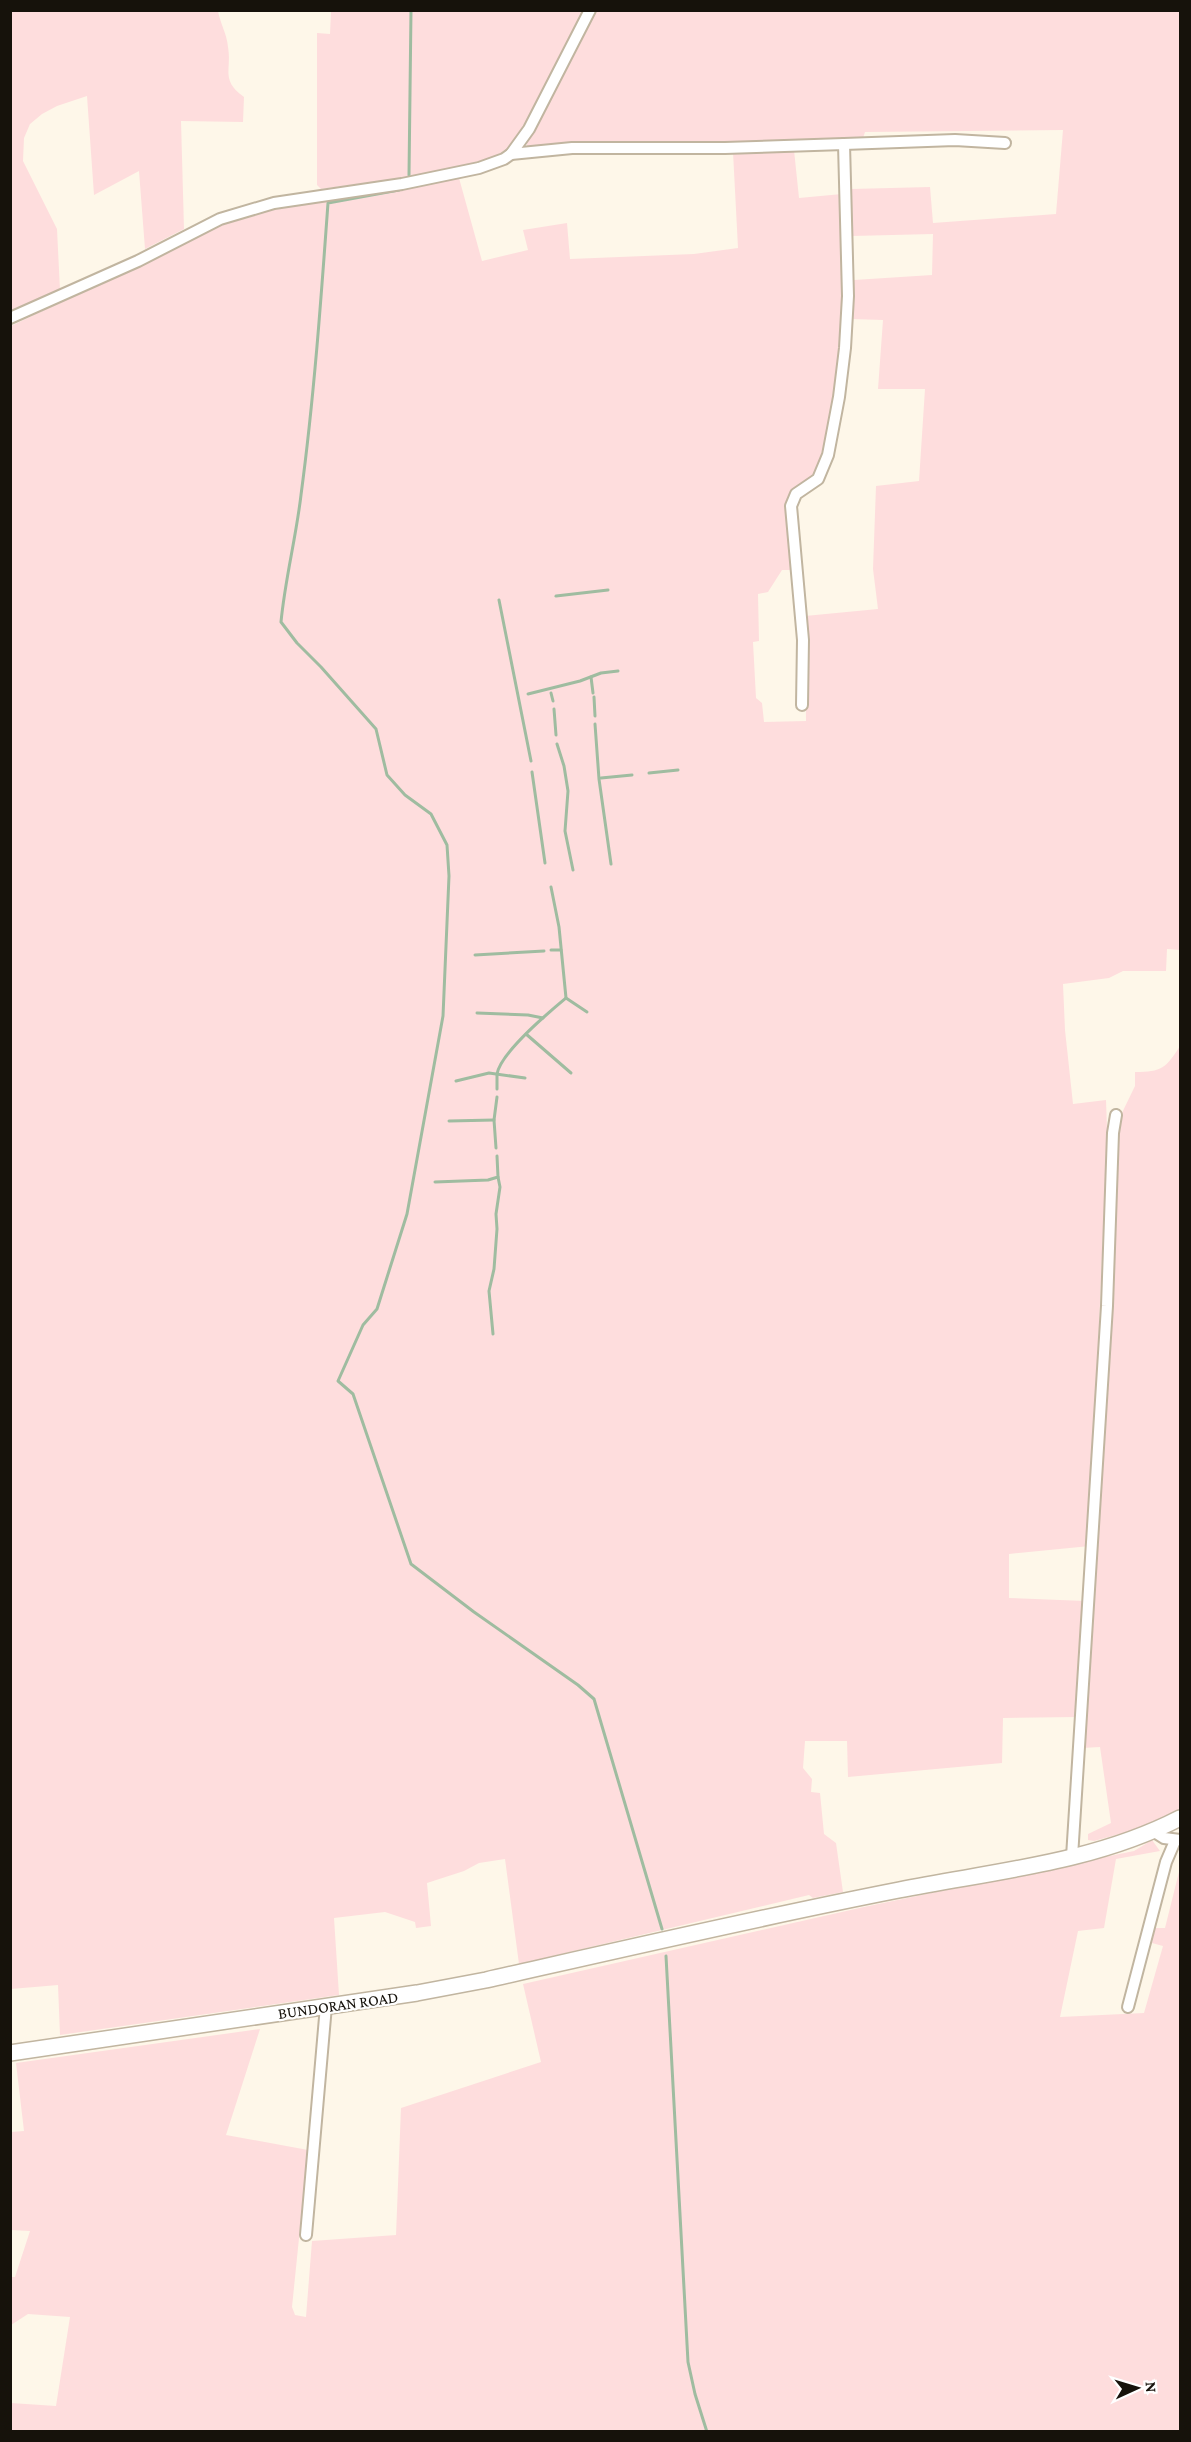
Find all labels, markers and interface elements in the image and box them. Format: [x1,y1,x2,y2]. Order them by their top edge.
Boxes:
street label: BUNDORAN ROAD [277,1988,399,2022]
north arrow [1107,2358,1167,2418]
text: N [1143,2381,1160,2393]

